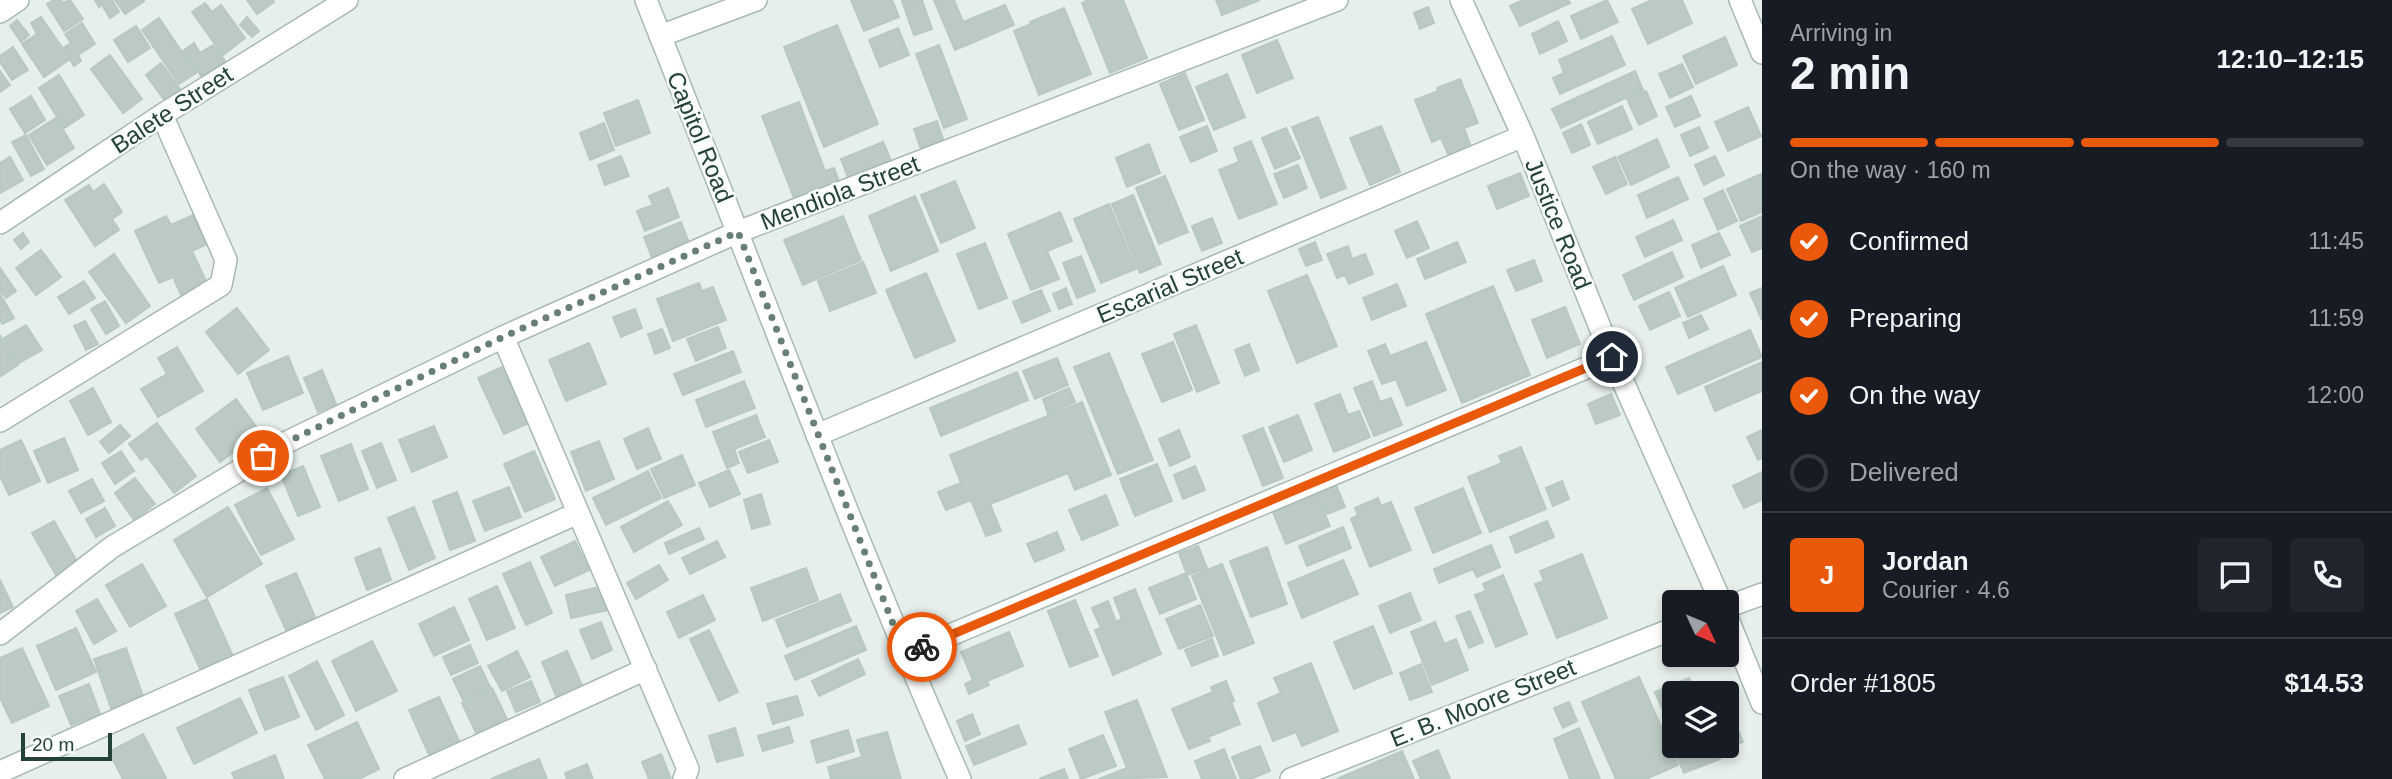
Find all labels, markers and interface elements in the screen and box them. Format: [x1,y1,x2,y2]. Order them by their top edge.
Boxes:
text: Arriving in [1790,20,1892,46]
text: 12:10–12:15 [2217,44,2364,74]
text: 2 min [1790,47,1910,99]
street label: Balete Street [106,60,238,159]
street label: Capitol Road [662,67,739,206]
street label: Mendiola Street [757,150,923,235]
street label: Justice Road [1520,154,1597,293]
text: On the way · 160 m [1790,157,1991,183]
icon: check [1790,223,1828,261]
text: Confirmed [1849,226,1969,256]
text: 11:45 [2308,228,2364,254]
street label: Escarial Street [1093,242,1247,328]
icon: check [1790,300,1828,338]
text: Preparing [1849,303,1962,333]
text: 11:59 [2308,305,2364,331]
pin [1582,327,1642,387]
icon: home [1593,338,1631,376]
icon: check [1790,377,1828,415]
text: On the way [1849,380,1981,410]
text: 12:00 [2306,382,2364,408]
pin [233,426,293,486]
icon: bag [244,437,282,475]
text: Delivered [1849,457,1959,487]
button: chat [2198,538,2272,612]
button: phone [2290,538,2364,612]
text: Jordan [1882,546,1969,576]
text: J [1820,560,1834,590]
text: Courier · 4.6 [1882,577,2010,603]
north arrow [1662,590,1740,667]
map controls [1662,590,1739,758]
courier [887,612,957,682]
icon: bike [903,628,941,666]
street label: E. B. Moore Street [1386,653,1580,752]
text: Order #1805 [1790,668,1936,698]
text: $14.53 [2284,668,2364,698]
button: layers [1662,681,1739,758]
scale bar [21,730,112,762]
text: 20 m [32,734,74,755]

